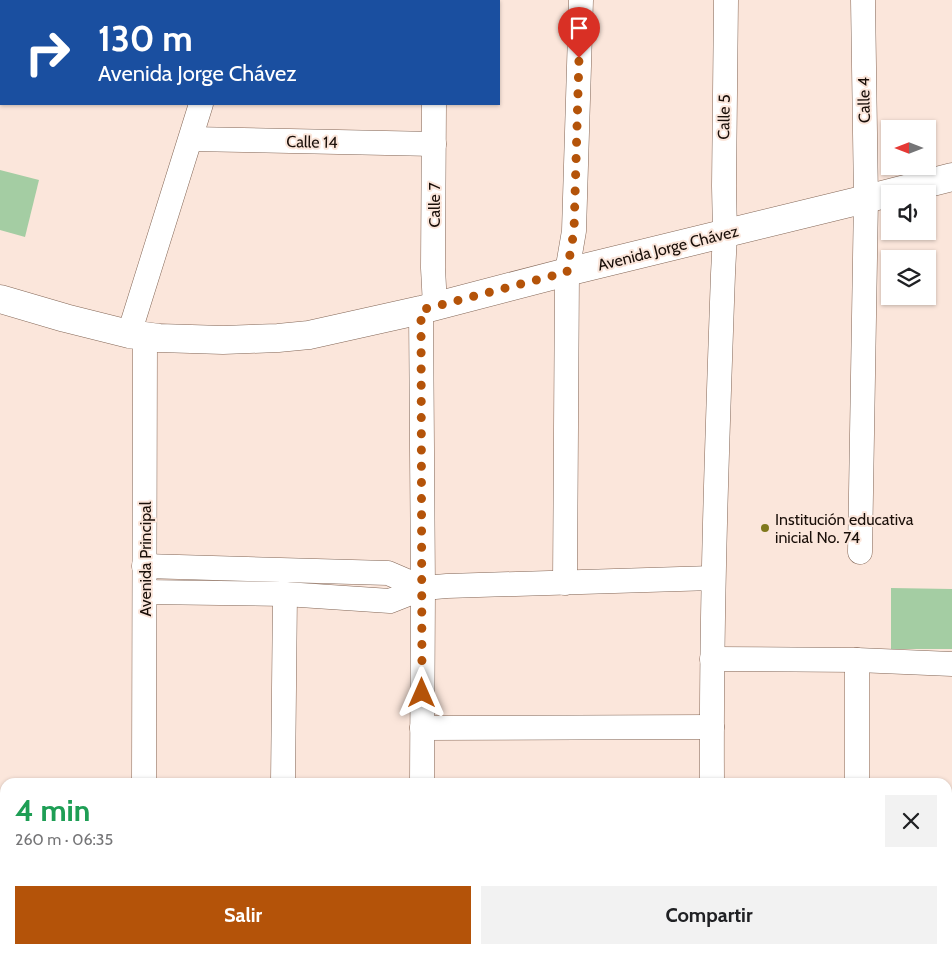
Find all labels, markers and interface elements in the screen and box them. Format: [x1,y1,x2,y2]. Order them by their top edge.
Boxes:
pin [558,7,600,58]
icon: arrive [565,14,593,42]
text: 130 m [98,17,193,60]
icon: right [15,20,80,85]
text: Avenida Jorge Chávez [98,60,297,87]
street label: Calle 4 [854,77,874,123]
street label: Calle 5 [714,94,734,140]
north arrow [881,120,936,175]
map controls [881,120,936,305]
street label: Calle 14 [286,132,338,152]
street label: Calle 7 [425,183,444,227]
button: sound [881,185,936,240]
street label: Avenida Jorge Chávez [596,221,741,275]
button: layers [881,250,936,305]
street label: Avenida Principal [136,501,155,617]
place label: Institución educativa inicial No. 74 [775,510,914,547]
marker: Institución educativa inicial No. 74 [759,522,771,534]
position arrow [395,666,447,718]
text: 4 min [15,792,90,829]
button: close [885,795,937,847]
text: 260 m · 06:35 [15,830,113,849]
button: Salir [15,886,471,944]
button: Compartir [481,886,937,944]

